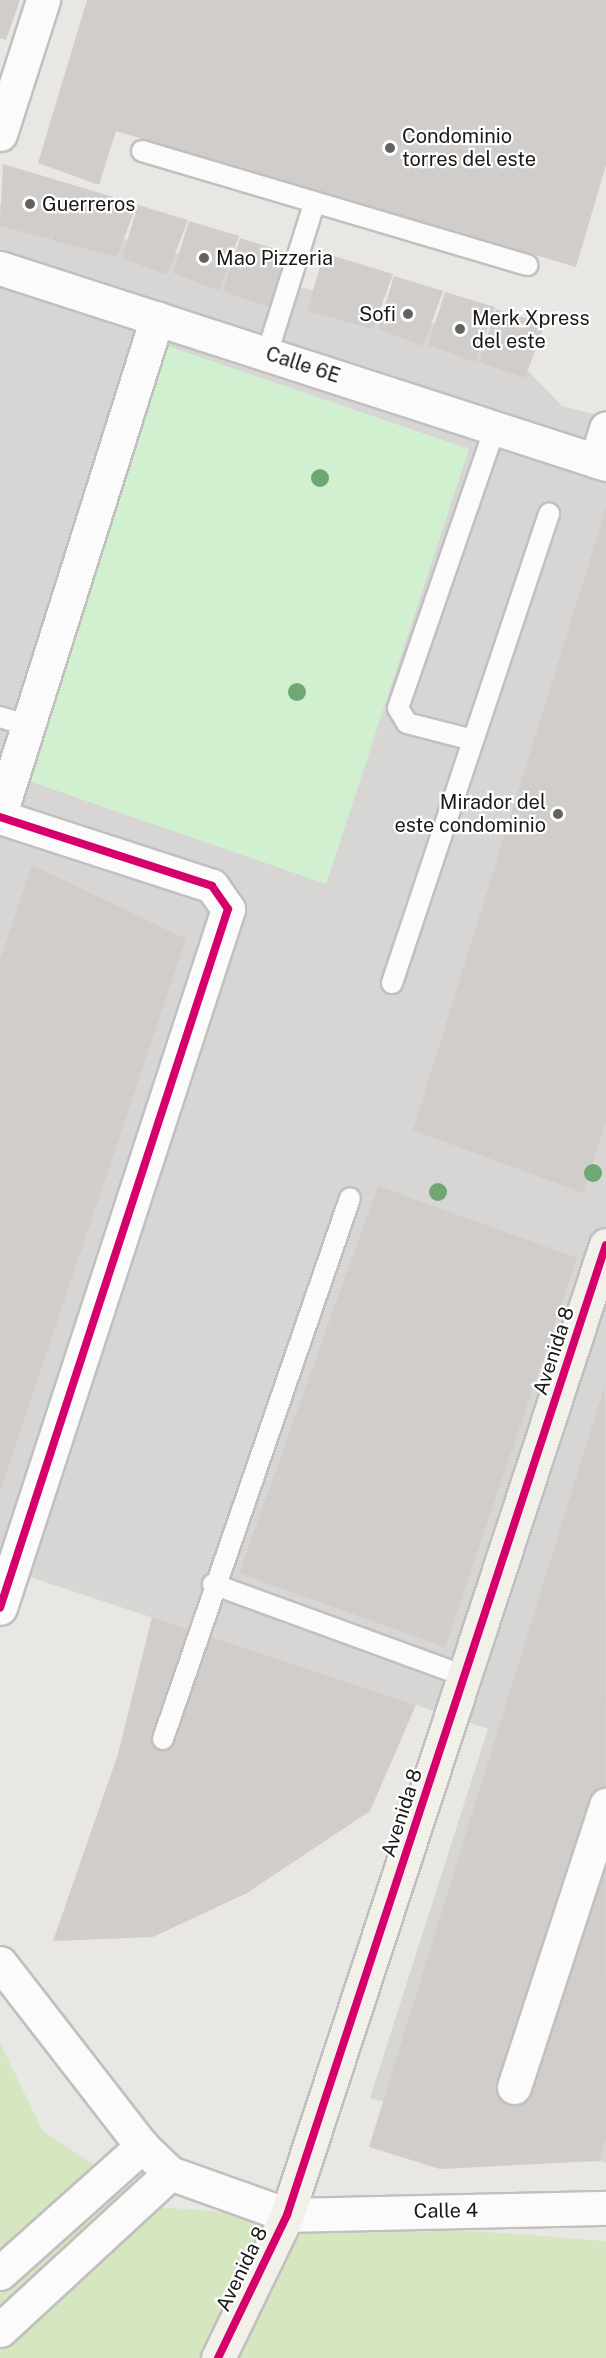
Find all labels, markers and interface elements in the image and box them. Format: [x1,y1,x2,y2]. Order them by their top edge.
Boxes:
place label: Condominio torres del este [402,124,537,171]
marker: Condominio torres del este [383,141,397,155]
place label: Guerreros [42,192,135,216]
marker: Guerreros [23,197,37,211]
place label: Mao Pizzeria [216,246,333,270]
marker: Mao Pizzeria [197,251,211,265]
place label: Sofi [359,302,396,326]
place label: Merk Xpress del este [472,306,590,353]
marker: Sofi [401,307,415,321]
marker: Merk Xpress del este [453,322,467,336]
street label: Calle 6E [263,342,343,388]
place label: Mirador del este condominio [394,790,546,837]
marker: Mirador del este condominio [551,807,565,821]
street label: Avenida 8 [528,1304,580,1398]
street label: Avenida 8 [376,1766,428,1860]
street label: Calle 4 [413,2198,479,2224]
street label: Avenida 8 [211,2223,273,2315]

